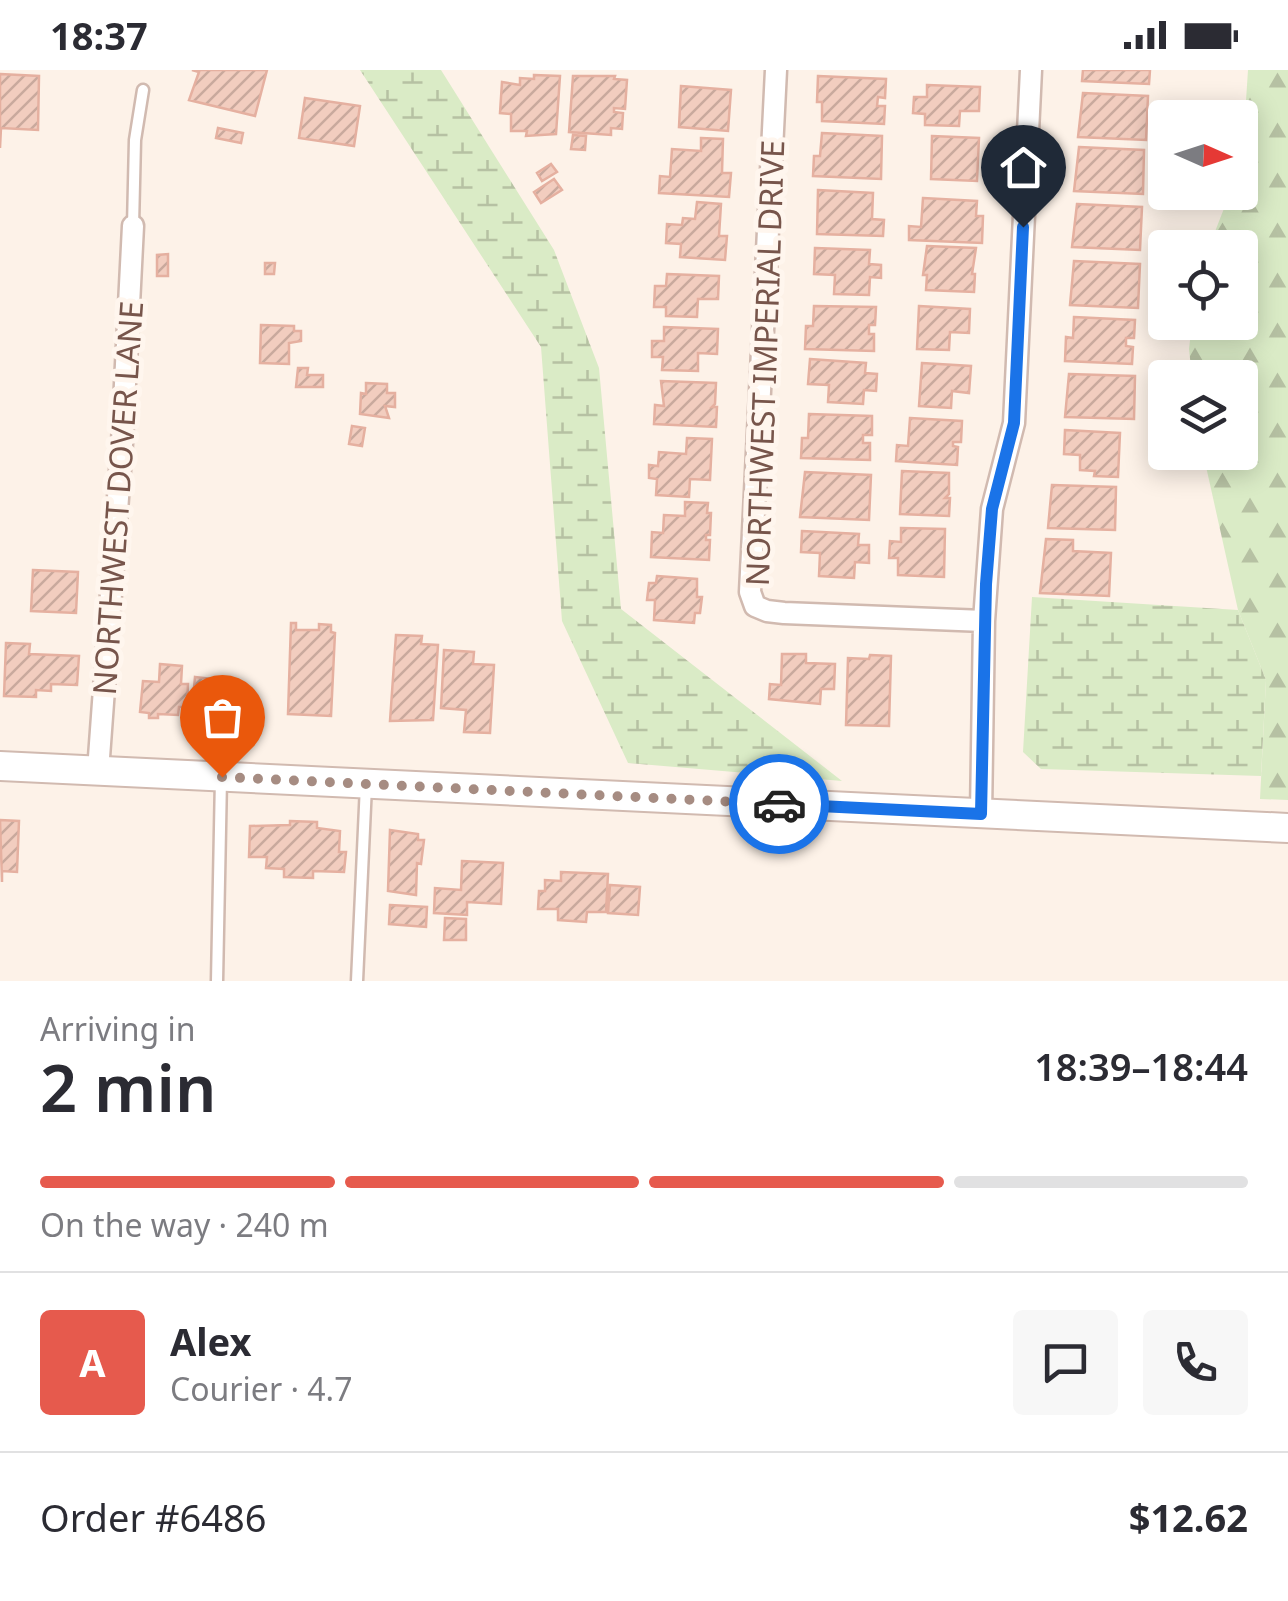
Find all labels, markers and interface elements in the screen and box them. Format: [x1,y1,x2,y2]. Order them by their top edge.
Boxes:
text: 18:37 [50,9,148,61]
north arrow [1148,100,1258,210]
map controls [1148,100,1258,470]
pin [981,125,1066,228]
street label: NORTHWEST IMPERIAL DRIVE [735,139,793,587]
icon: home [996,140,1051,195]
button: locate [1148,230,1258,340]
street label: NORTHWEST DOVER LANE [82,300,152,696]
button: layers [1148,360,1258,470]
pin [180,675,265,778]
icon: bag [195,690,250,745]
courier [729,754,829,854]
icon: car [752,777,807,832]
text: Arriving in [40,1007,195,1050]
text: 18:39–18:44 [1034,1040,1248,1092]
text: 2 min [40,1043,216,1131]
text: On the way · 240 m [40,1203,329,1246]
button: chat [1013,1310,1118,1415]
button: phone [1143,1310,1248,1415]
text: Alex [170,1315,252,1367]
text: A [79,1336,106,1388]
text: Courier · 4.7 [170,1367,353,1410]
text: Order #6486 [40,1491,266,1543]
text: $12.62 [1129,1491,1248,1543]

